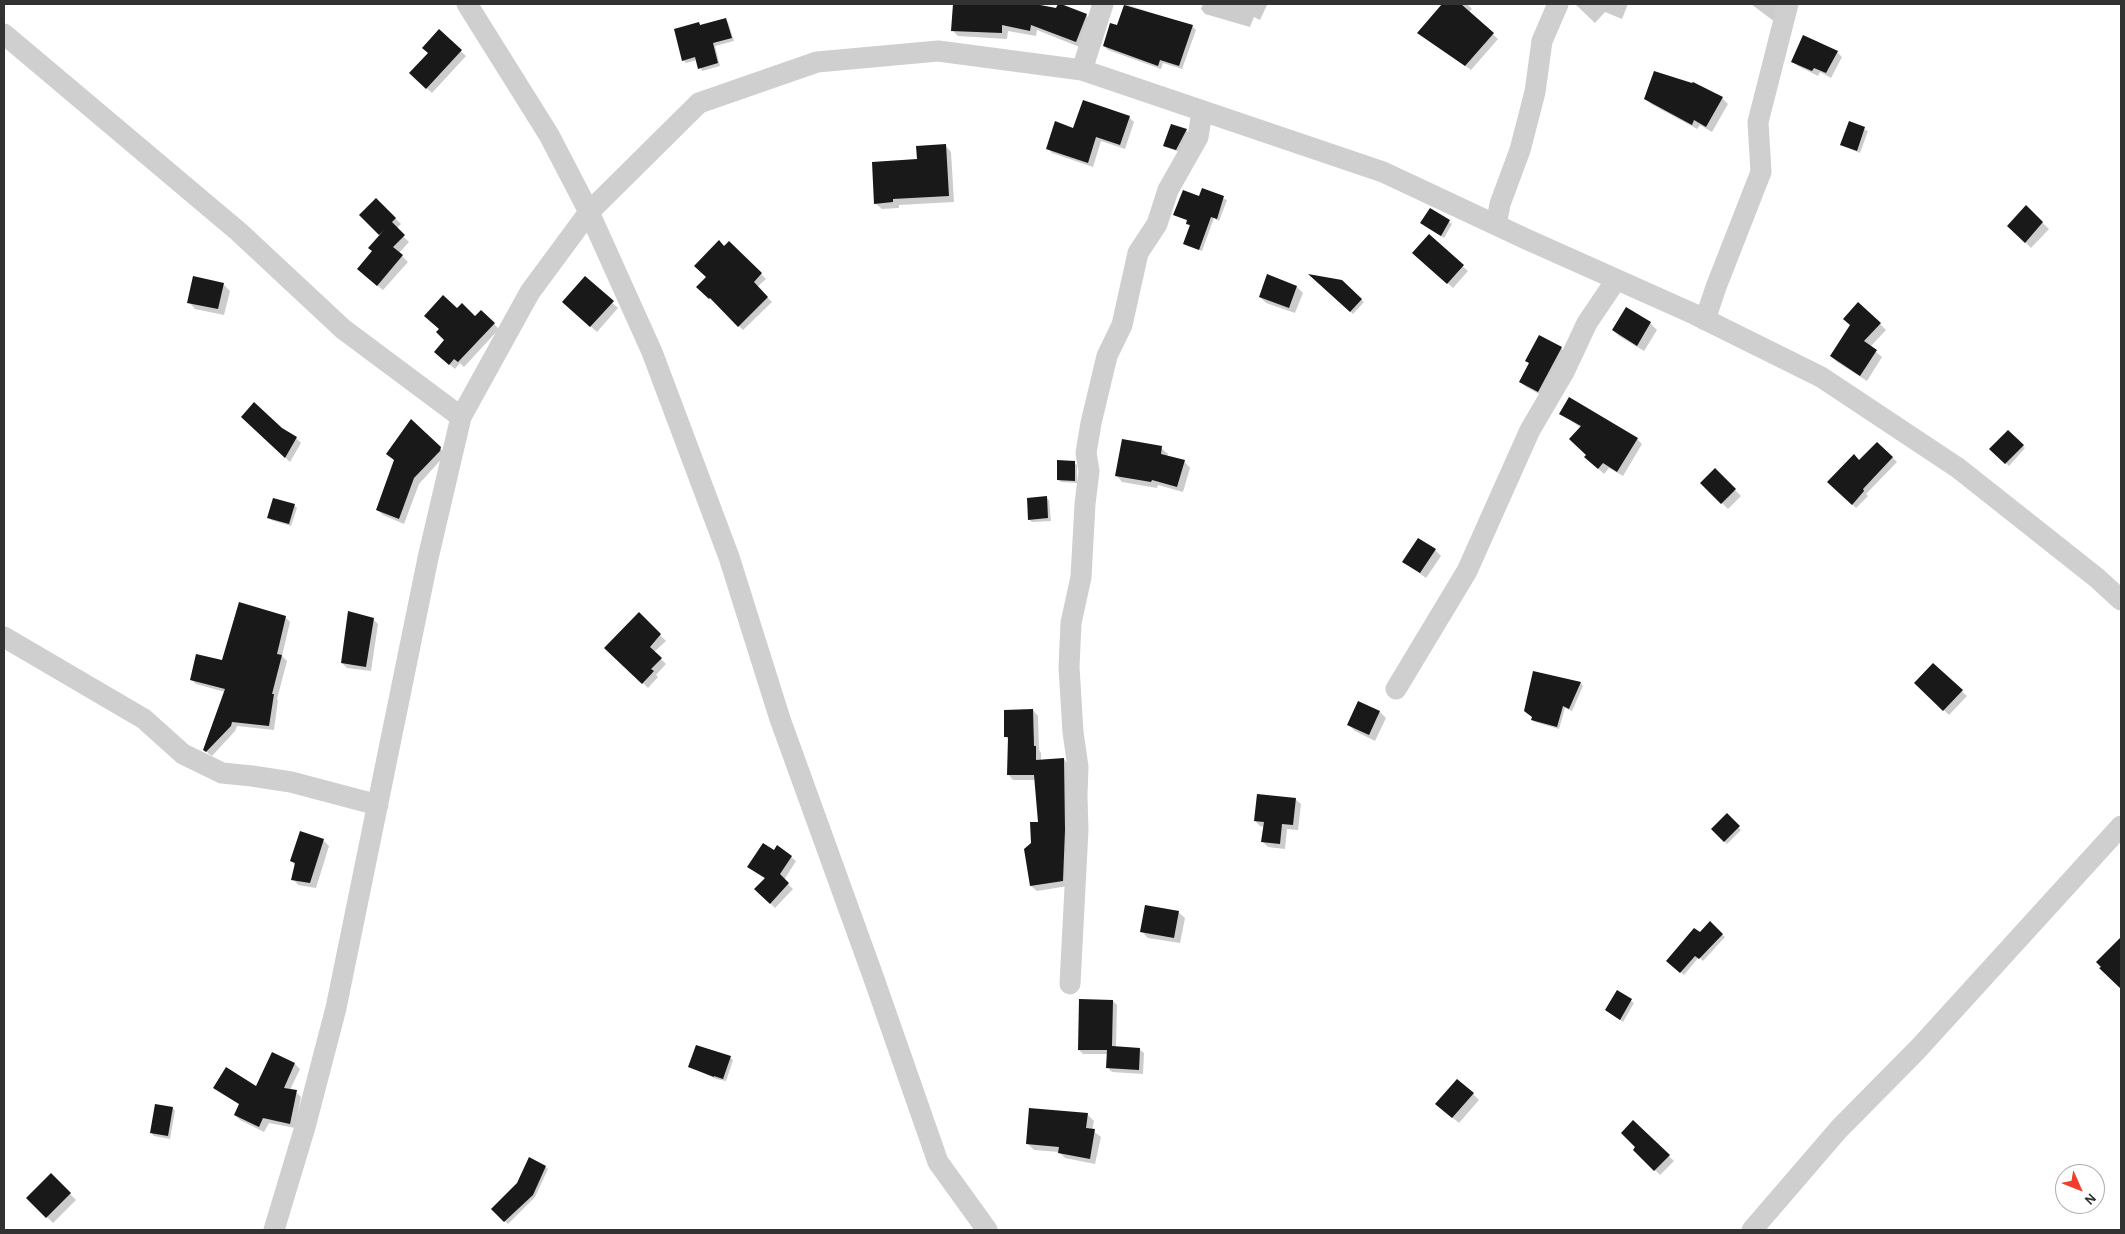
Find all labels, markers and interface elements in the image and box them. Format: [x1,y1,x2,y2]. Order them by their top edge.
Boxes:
north arrow [2055,1164,2105,1214]
text: N [2082,1190,2098,1207]

